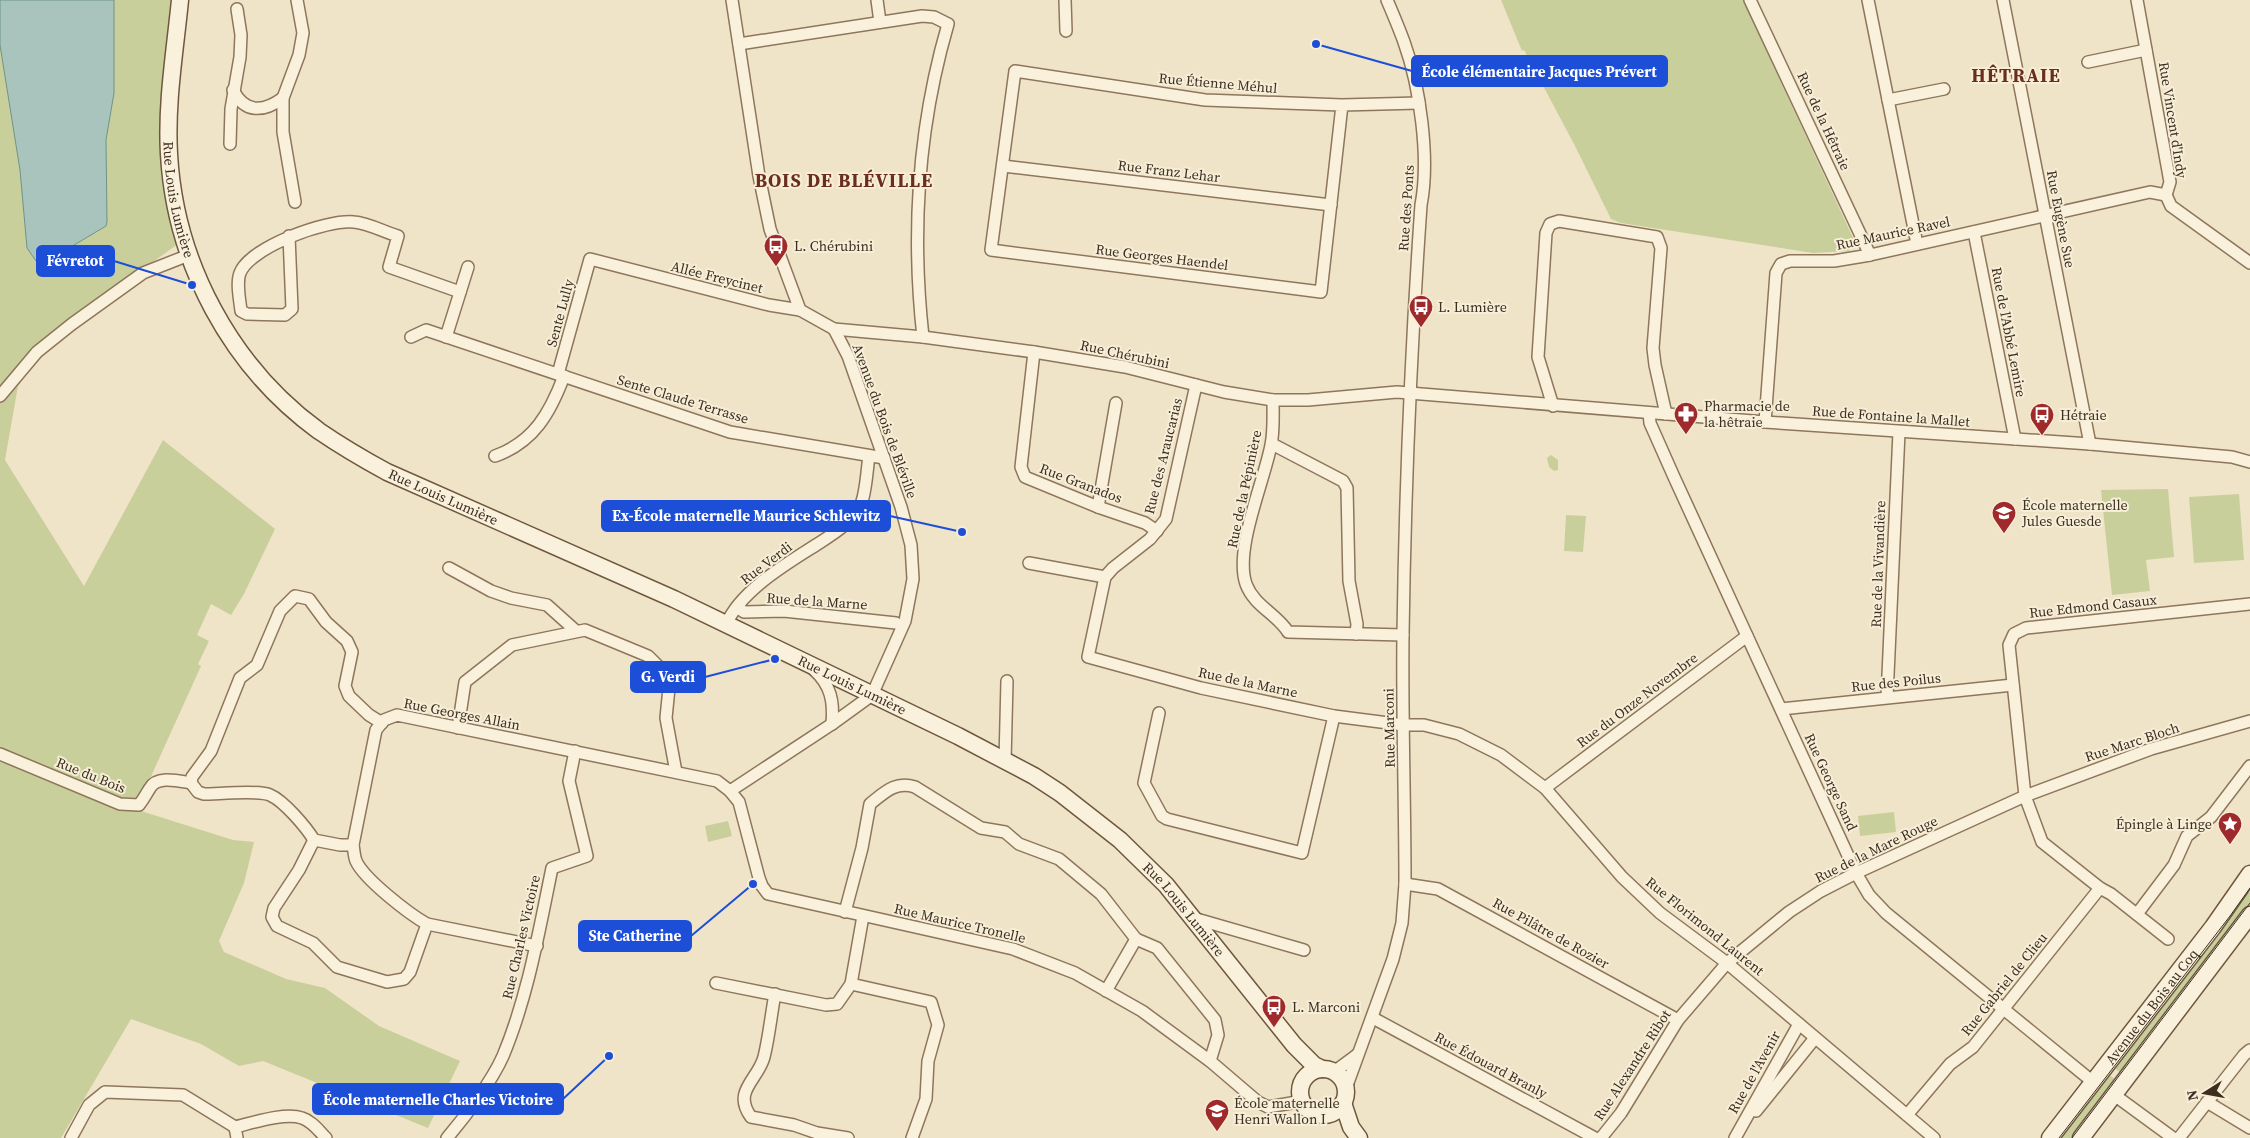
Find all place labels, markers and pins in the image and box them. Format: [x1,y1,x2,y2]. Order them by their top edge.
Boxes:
callout: École élémentaire Jacques Prévert [1412,56,1667,86]
bus stop icon: L. Chérubini [763,233,789,267]
place label: L. Chérubini [794,236,873,256]
callout: Févretot [37,246,114,276]
bus stop icon: L. Lumière [1408,294,1434,328]
place label: L. Lumière [1438,297,1507,317]
place label: Pharmacie de la hêtraie [1704,396,1790,432]
pharmacy icon: Pharmacie de la hêtraie [1673,401,1699,435]
bus stop icon: Hétraie [2029,402,2055,436]
place label: Hétraie [2060,405,2107,425]
place label: École maternelle Jules Guesde [2021,495,2128,531]
school or university icon: École maternelle Jules Guesde [1991,500,2017,534]
callout: Ex-École maternelle Maurice Schlewitz [602,501,890,531]
callout: G. Verdi [631,662,705,692]
place icon: Épingle à Linge [2217,811,2243,845]
place label: Épingle à Linge [2116,814,2212,834]
callout: Ste Catherine [579,921,691,951]
bus stop icon: L. Marconi [1261,994,1287,1028]
place label: L. Marconi [1292,997,1360,1017]
callout: École maternelle Charles Victoire [313,1084,563,1114]
place label: École maternelle Henri Wallon I [1234,1093,1340,1129]
school or university icon: École maternelle Henri Wallon I [1204,1098,1230,1132]

